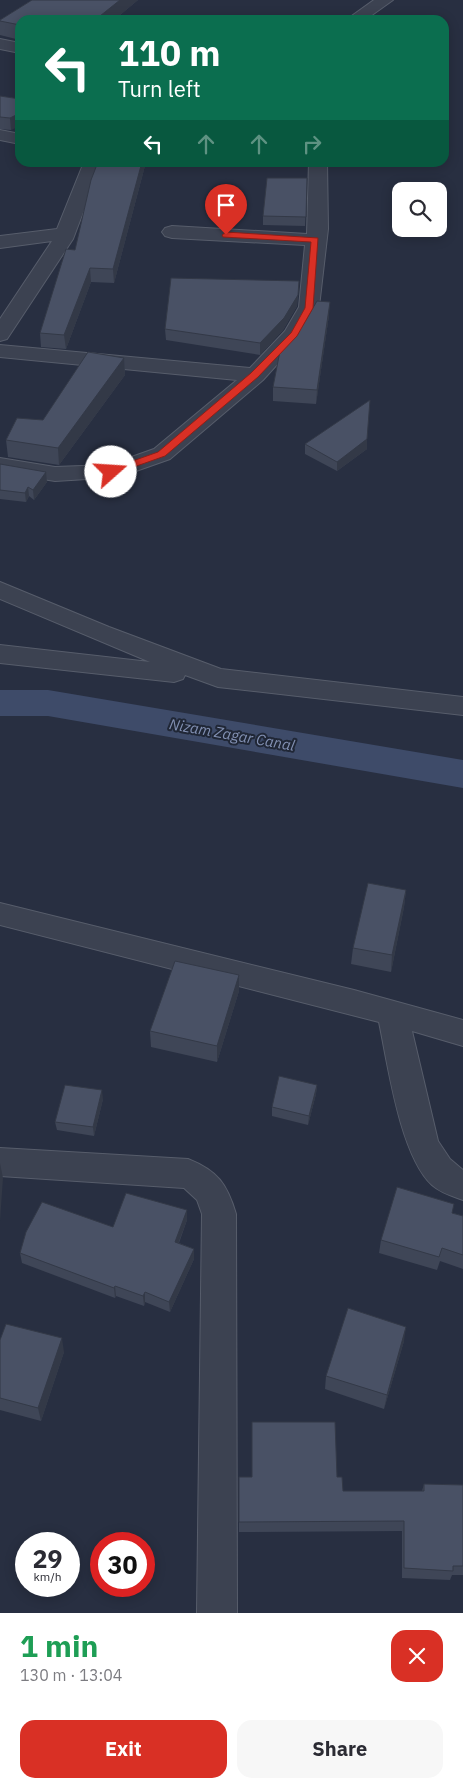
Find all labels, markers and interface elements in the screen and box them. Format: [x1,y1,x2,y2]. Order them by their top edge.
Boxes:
text: 110 m [118,30,221,76]
icon: left [35,35,100,100]
text: Turn left [118,74,201,103]
icon: left [139,130,167,158]
icon: ahead [192,130,220,158]
icon: ahead [245,130,273,158]
icon: right [298,130,326,158]
map controls [392,182,447,237]
button: search [392,182,447,237]
pin [205,184,247,235]
icon: arrive [212,191,240,219]
position arrow [84,445,136,497]
water label: Nizam Zagar Canal [168,714,296,755]
speed limit sign: 30 [90,1532,155,1597]
text: 29 [32,1542,63,1575]
text: km/h [33,1569,62,1584]
text: 1 min [20,1626,98,1665]
button: close [391,1630,443,1682]
text: 130 m · 13:04 [20,1665,122,1685]
button: Exit [20,1720,227,1778]
button: Share [237,1720,443,1778]

